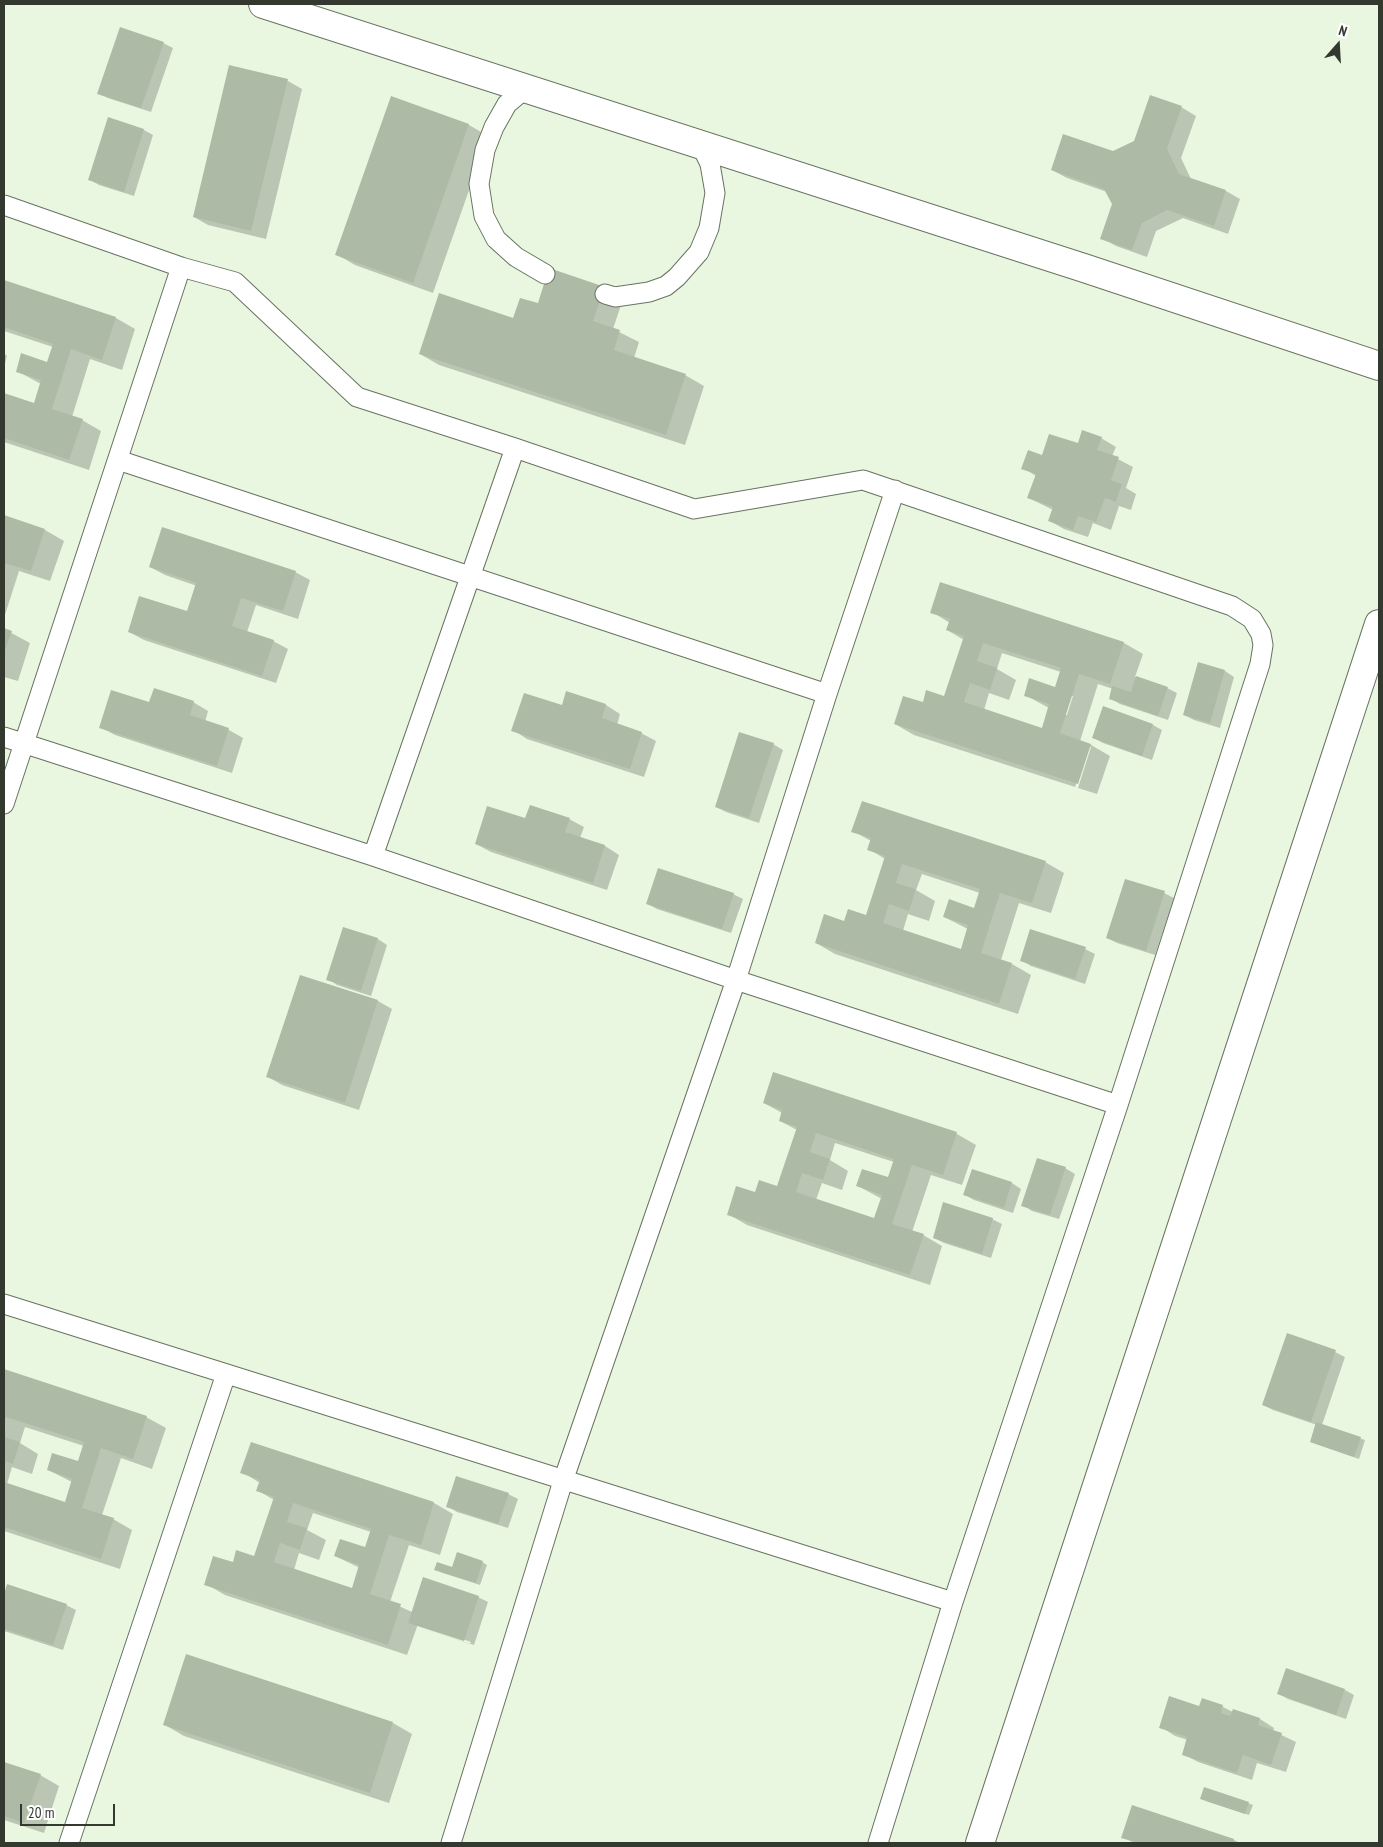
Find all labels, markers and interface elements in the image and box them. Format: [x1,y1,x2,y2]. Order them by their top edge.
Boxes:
north arrow [1313,20,1363,70]
text: N [1336,21,1349,41]
scale bar [22,1794,118,1826]
text: 20 m [28,1803,54,1822]

